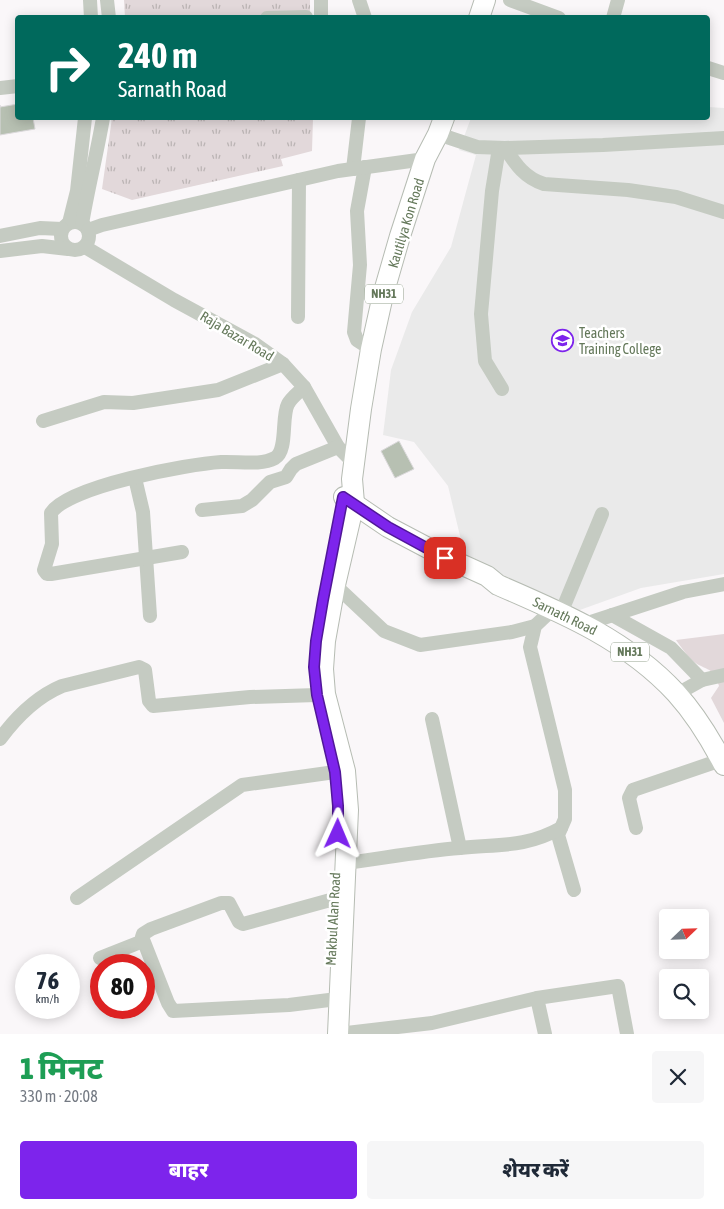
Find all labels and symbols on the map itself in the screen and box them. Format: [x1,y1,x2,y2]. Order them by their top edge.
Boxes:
street label: Kautilya Kon Road [385,176,427,270]
road number: NH31 [365,284,403,304]
street label: Raja Bazar Road [197,308,277,364]
place label: Teachers Training College [579,325,661,357]
school or university icon: Teachers Training College [551,329,575,353]
pin [424,537,466,579]
street label: Sarnath Road [530,594,600,638]
road number: NH31 [611,642,649,662]
position arrow [311,807,363,859]
street label: Makbul Alan Road [323,872,343,966]
north arrow [659,909,709,959]
speed limit sign: 80 [90,954,155,1019]

